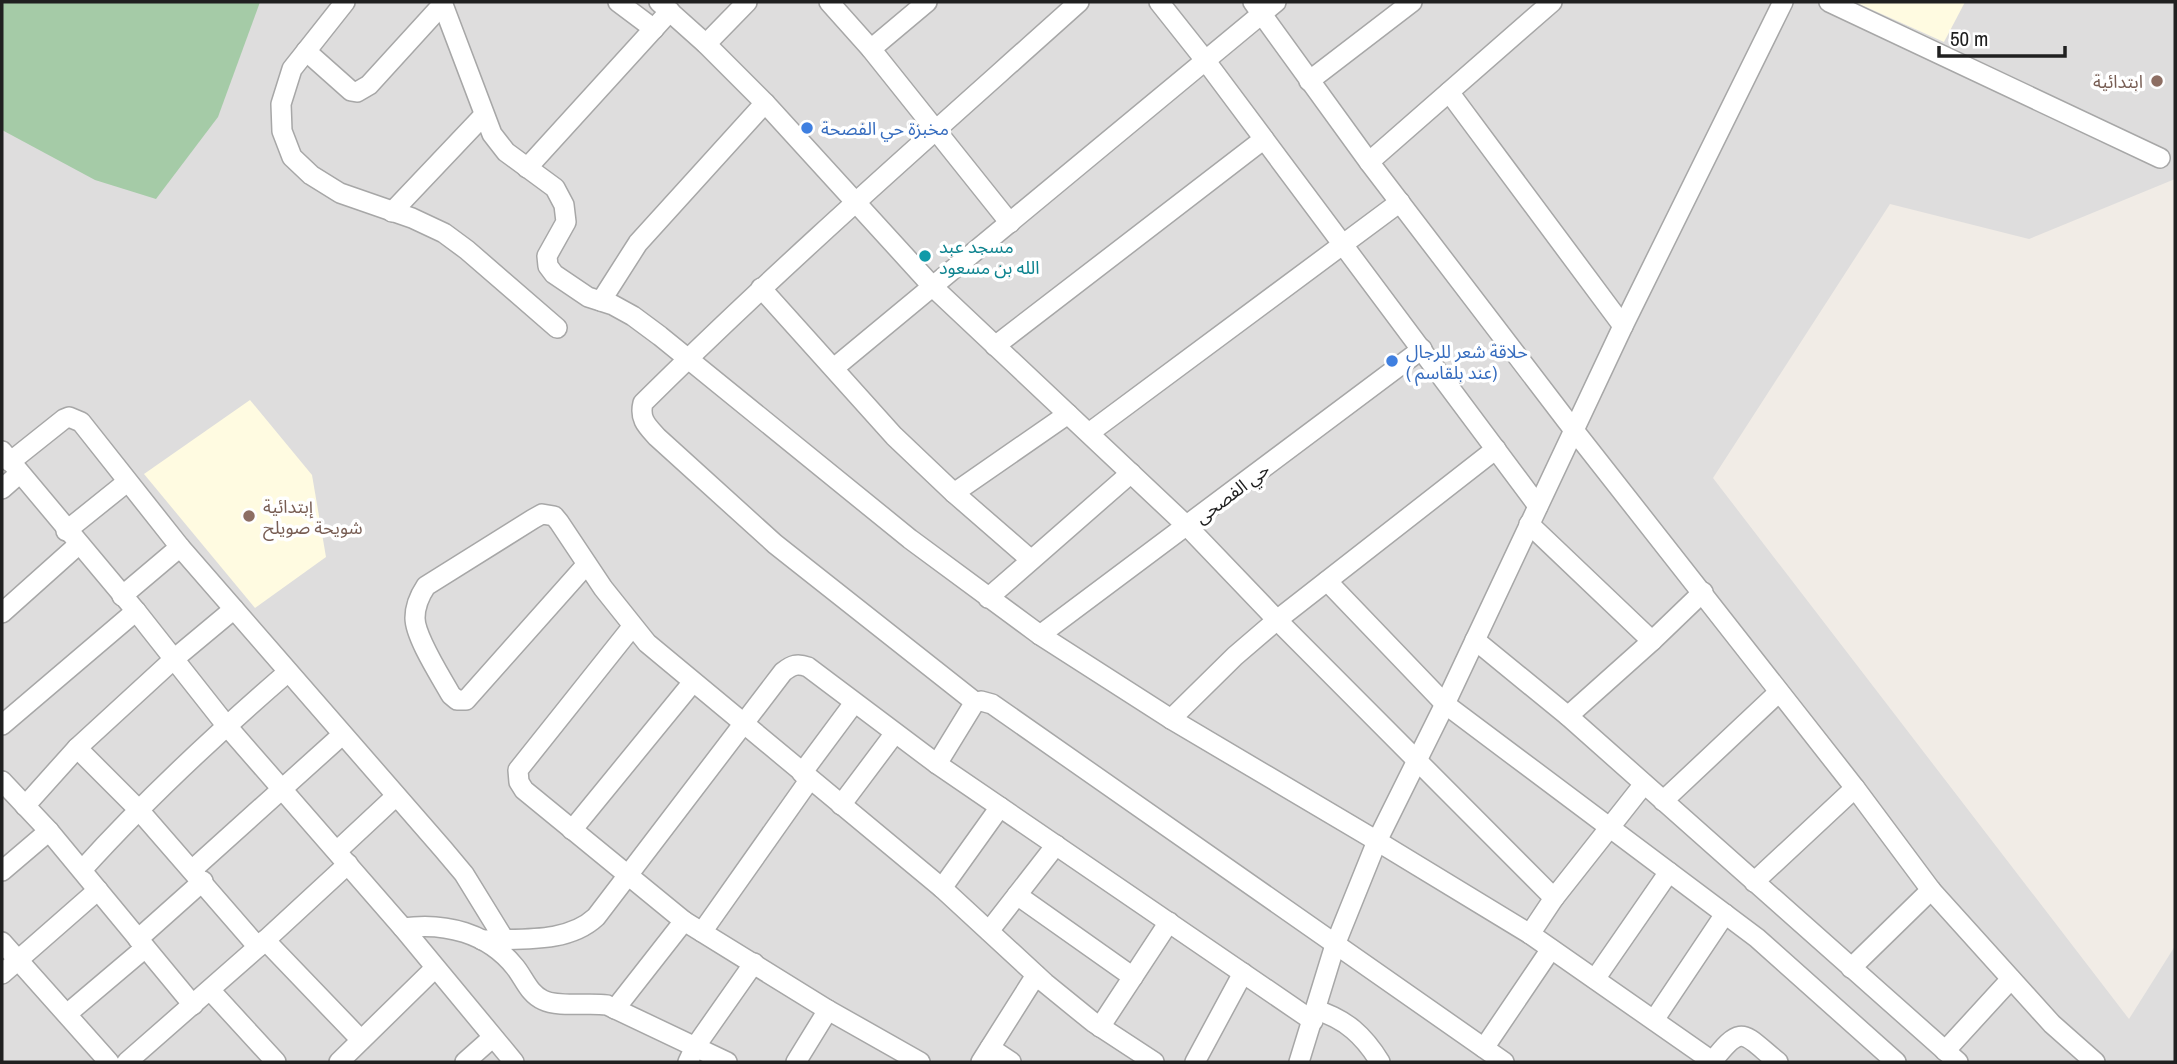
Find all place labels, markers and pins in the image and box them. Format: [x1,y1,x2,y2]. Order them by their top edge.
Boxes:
place label: ابتدائية [2093,69,2143,94]
marker: ابتدائية [2149,73,2165,89]
place label: مخبزة حي الفصحة [821,116,949,142]
marker: مخبزة حي الفصحة [799,120,815,136]
place label: مسجد عبد الله بن مسعود [939,234,1040,280]
marker: مسجد عبد الله بن مسعود [917,248,933,264]
place label: حلاقة شعر للرجال ( عند بلقاسم) [1406,339,1528,386]
marker: حلاقة شعر للرجال ( عند بلقاسم) [1384,353,1400,369]
place label: إبتدائية شويحة صويلح [263,494,363,541]
marker: إبتدائية شويحة صويلح [241,508,257,524]

